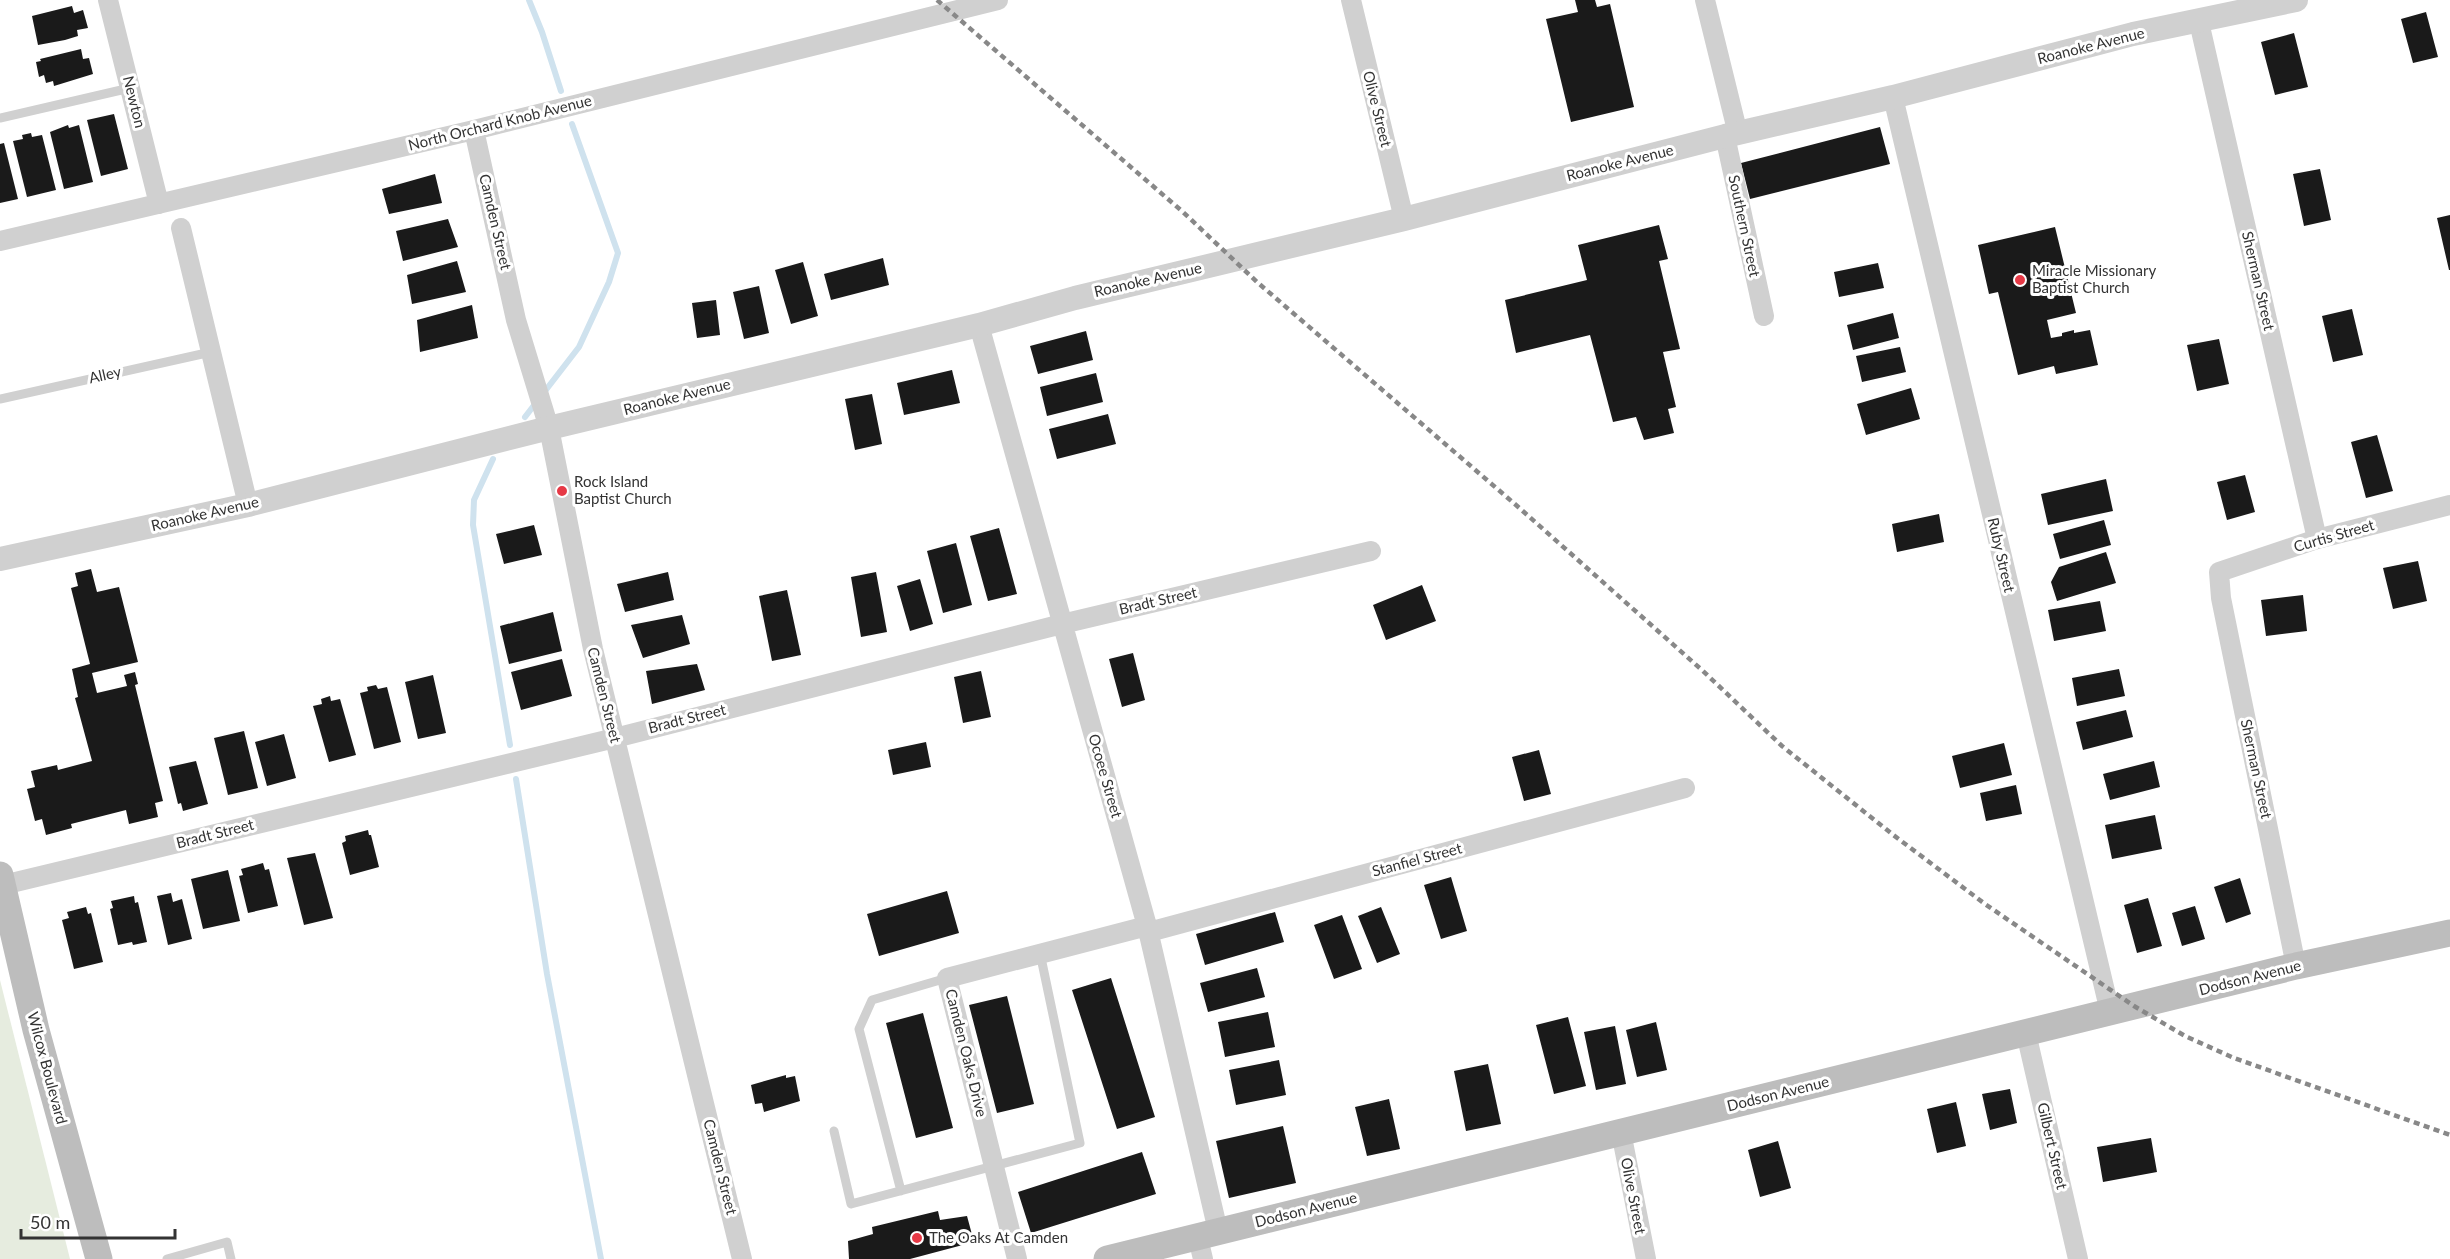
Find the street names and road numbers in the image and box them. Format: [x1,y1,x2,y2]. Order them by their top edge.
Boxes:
street label: Roanoke Avenue [2035,23,2146,67]
street label: Olive Street [1360,69,1396,149]
street label: Newton [120,74,150,130]
street label: North Orchard Knob Avenue [406,90,593,154]
street label: Roanoke Avenue [1564,140,1675,184]
street label: Camden Street [476,172,516,272]
street label: Southern Street [1725,173,1765,279]
street label: Sherman Street [2239,229,2279,333]
street label: Roanoke Avenue [1092,258,1203,300]
street label: Alley [87,362,123,386]
street label: Roanoke Avenue [621,374,732,418]
street label: Roanoke Avenue [149,492,260,534]
street label: Curtis Street [2291,515,2377,555]
street label: Ruby Street [1985,516,2019,595]
street label: Bradt Street [1117,582,1199,618]
street label: Camden Street [584,645,626,745]
street label: Bradt Street [646,700,728,736]
street label: Sherman Street [2238,717,2276,821]
street label: Ocoee Street [1085,732,1127,820]
street label: Bradt Street [174,815,256,851]
street label: Stanfiel Street [1370,838,1464,880]
street label: Dodson Avenue [2197,956,2303,998]
street label: Camden Oaks Drive [942,987,992,1119]
street label: Wilcox Boulevard [24,1010,72,1126]
street label: Dodson Avenue [1725,1072,1831,1114]
street label: Gilbert Street [2034,1101,2072,1192]
street label: Camden Street [700,1117,742,1217]
street label: Olive Street [1618,1156,1650,1236]
street label: Dodson Avenue [1253,1188,1359,1230]

